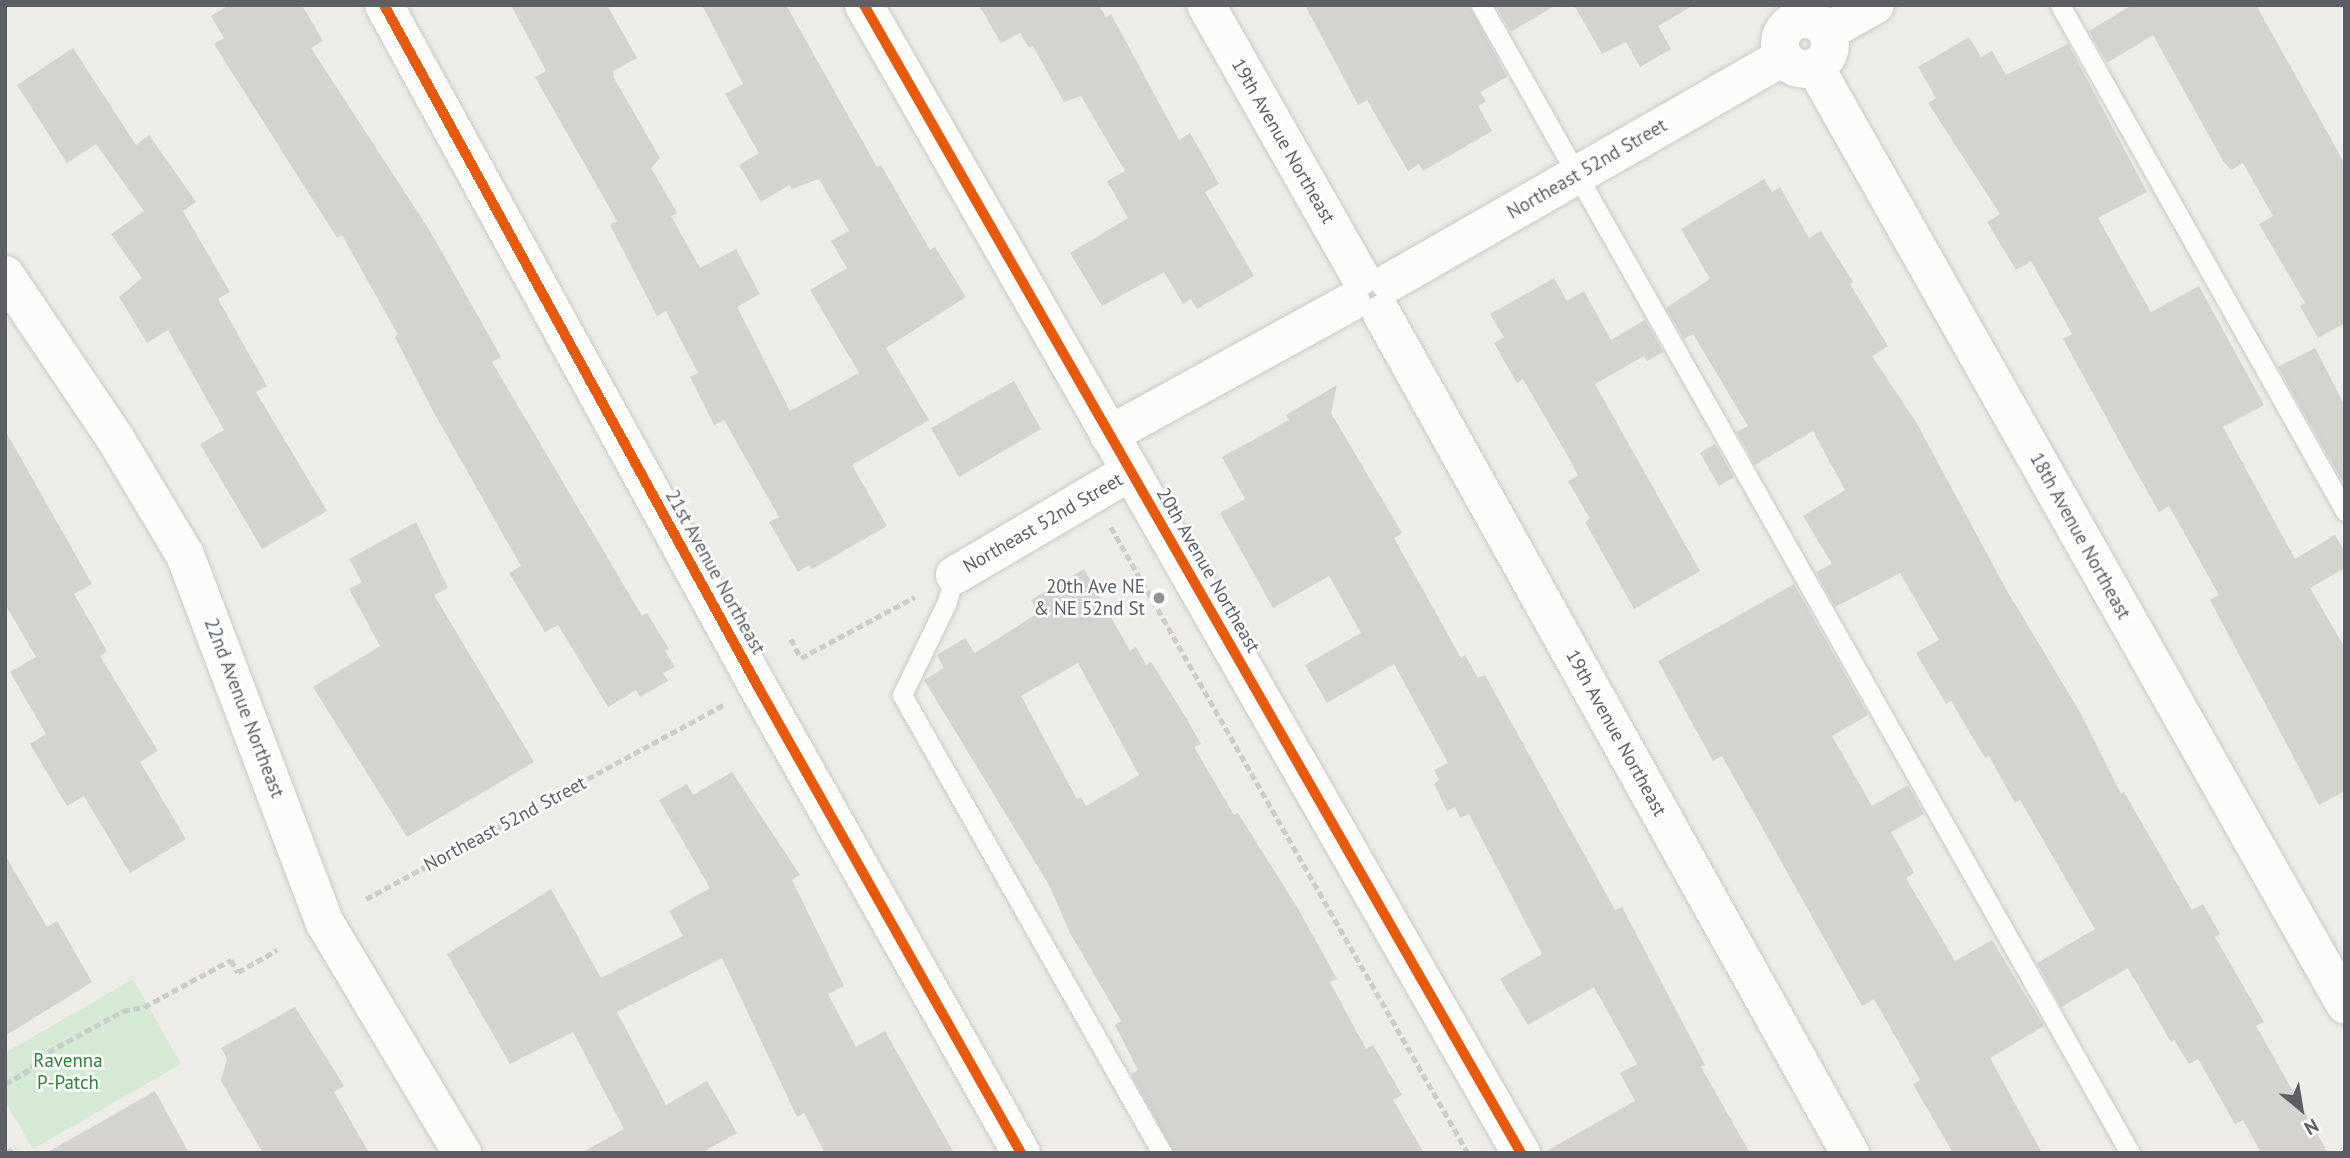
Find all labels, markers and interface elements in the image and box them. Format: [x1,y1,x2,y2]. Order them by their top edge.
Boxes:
street label: 19th Avenue Northeast [1226,54,1340,228]
street label: Northeast 52nd Street [1503,114,1671,224]
street label: 18th Avenue Northeast [2025,449,2135,623]
street label: Northeast 52nd Street [959,468,1127,578]
street label: 20th Avenue Northeast [1151,483,1265,657]
street label: 21st Avenue Northeast [660,486,770,658]
place label: 20th Ave NE & NE 52nd St [1033,576,1145,620]
marker: 20th Ave NE & NE 52nd St [1151,590,1167,606]
street label: 22nd Avenue Northeast [199,615,289,801]
street label: 19th Avenue Northeast [1561,646,1671,820]
street label: Northeast 52nd Street [420,772,590,876]
park label: Ravenna P-Patch [33,1050,103,1094]
north arrow [2266,1074,2336,1144]
text: N [2300,1114,2323,1141]

